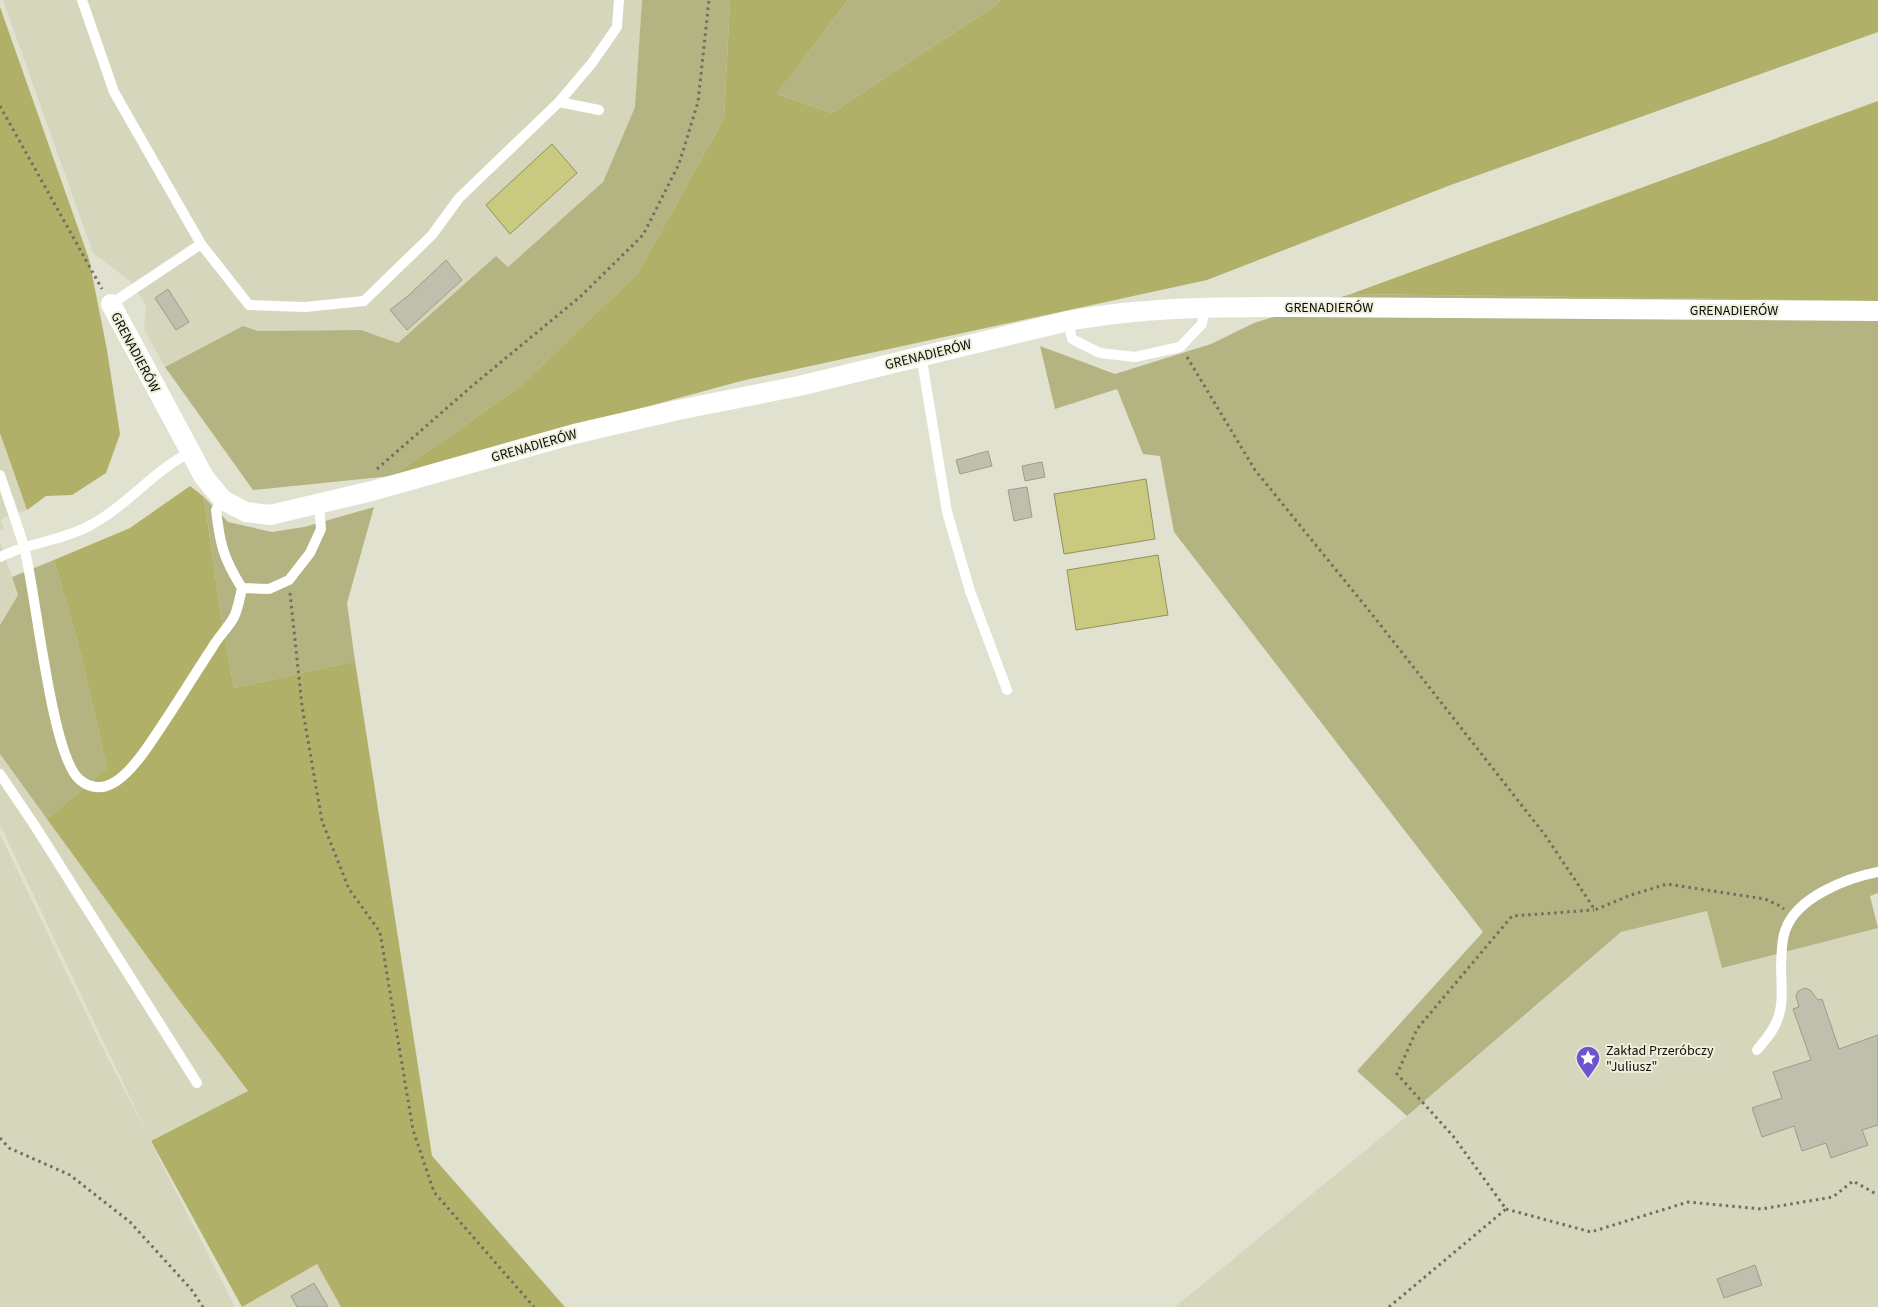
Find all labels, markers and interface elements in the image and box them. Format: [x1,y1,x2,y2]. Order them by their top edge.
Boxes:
street label: GRENADIERÓW [1285,298,1373,318]
street label: GRENADIERÓW [1690,301,1778,321]
street label: GRENADIERÓW [106,309,165,396]
street label: GRENADIERÓW [883,335,974,375]
street label: GRENADIERÓW [489,424,580,468]
place label: Zakład Przeróbczy "Juliusz" [1606,1041,1714,1077]
place icon: Zakład Przeróbczy "Juliusz" [1575,1045,1601,1079]

